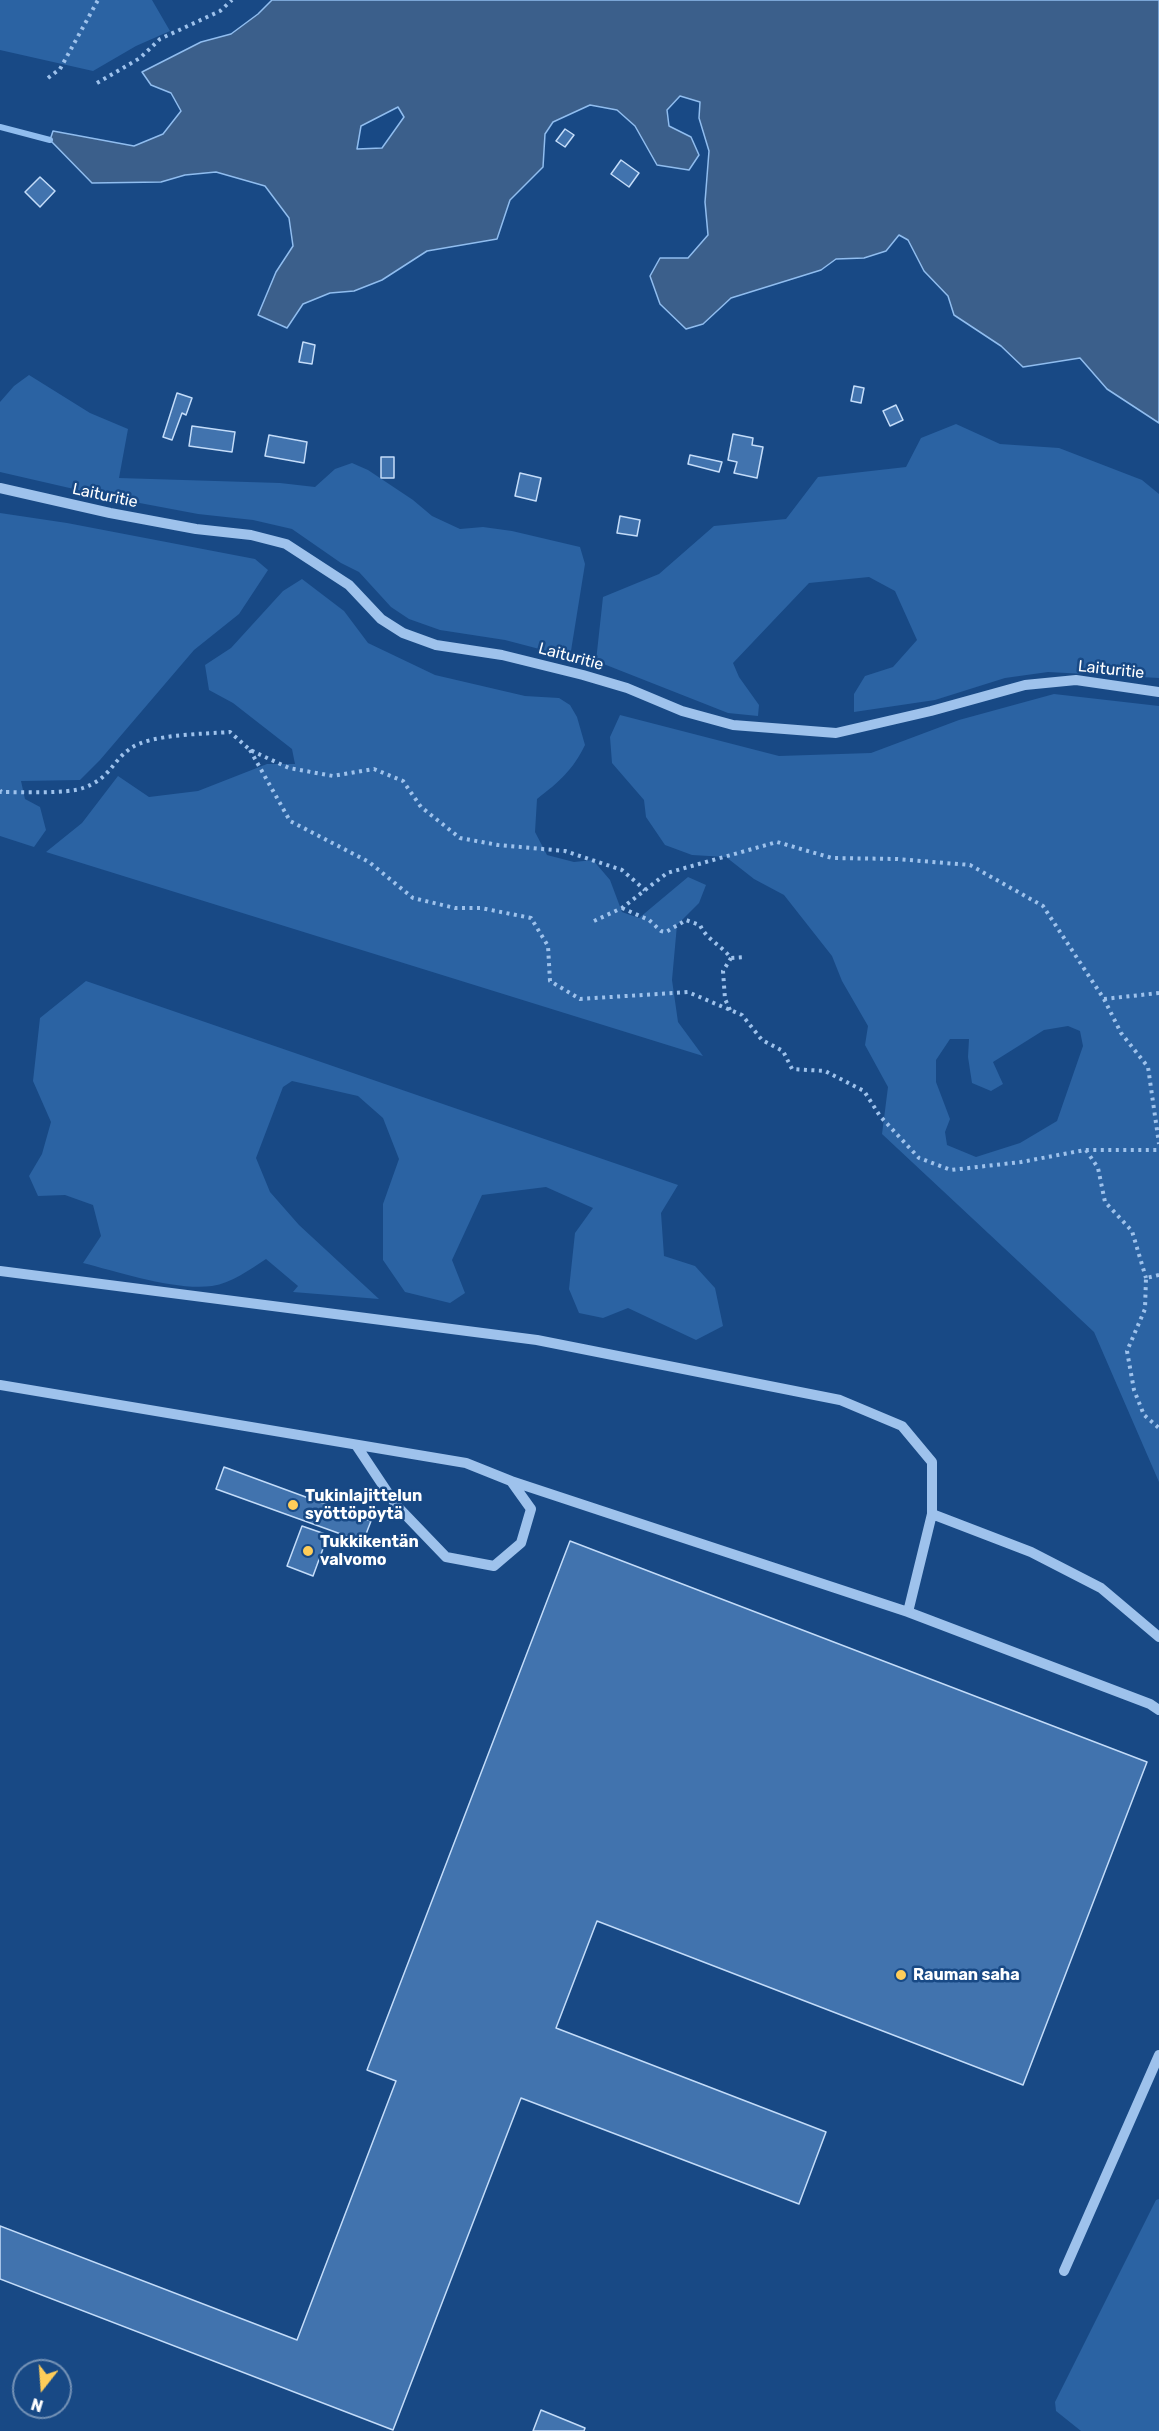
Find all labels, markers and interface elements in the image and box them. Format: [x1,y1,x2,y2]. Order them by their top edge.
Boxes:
street label: Laituritie [70,480,140,512]
street label: Laituritie [536,639,606,675]
street label: Laituritie [1077,657,1145,683]
place label: Tukinlajittelun syöttöpöytä [305,1486,422,1524]
marker: Tukinlajittelun syöttöpöytä [286,1498,300,1512]
place label: Tukkikentän valvomo [320,1532,419,1570]
marker: Tukkikentän valvomo [301,1544,315,1558]
place label: Rauman saha [913,1965,1020,1985]
marker: Rauman saha [894,1968,908,1982]
north arrow [12,2359,72,2419]
text: N [29,2394,45,2416]

